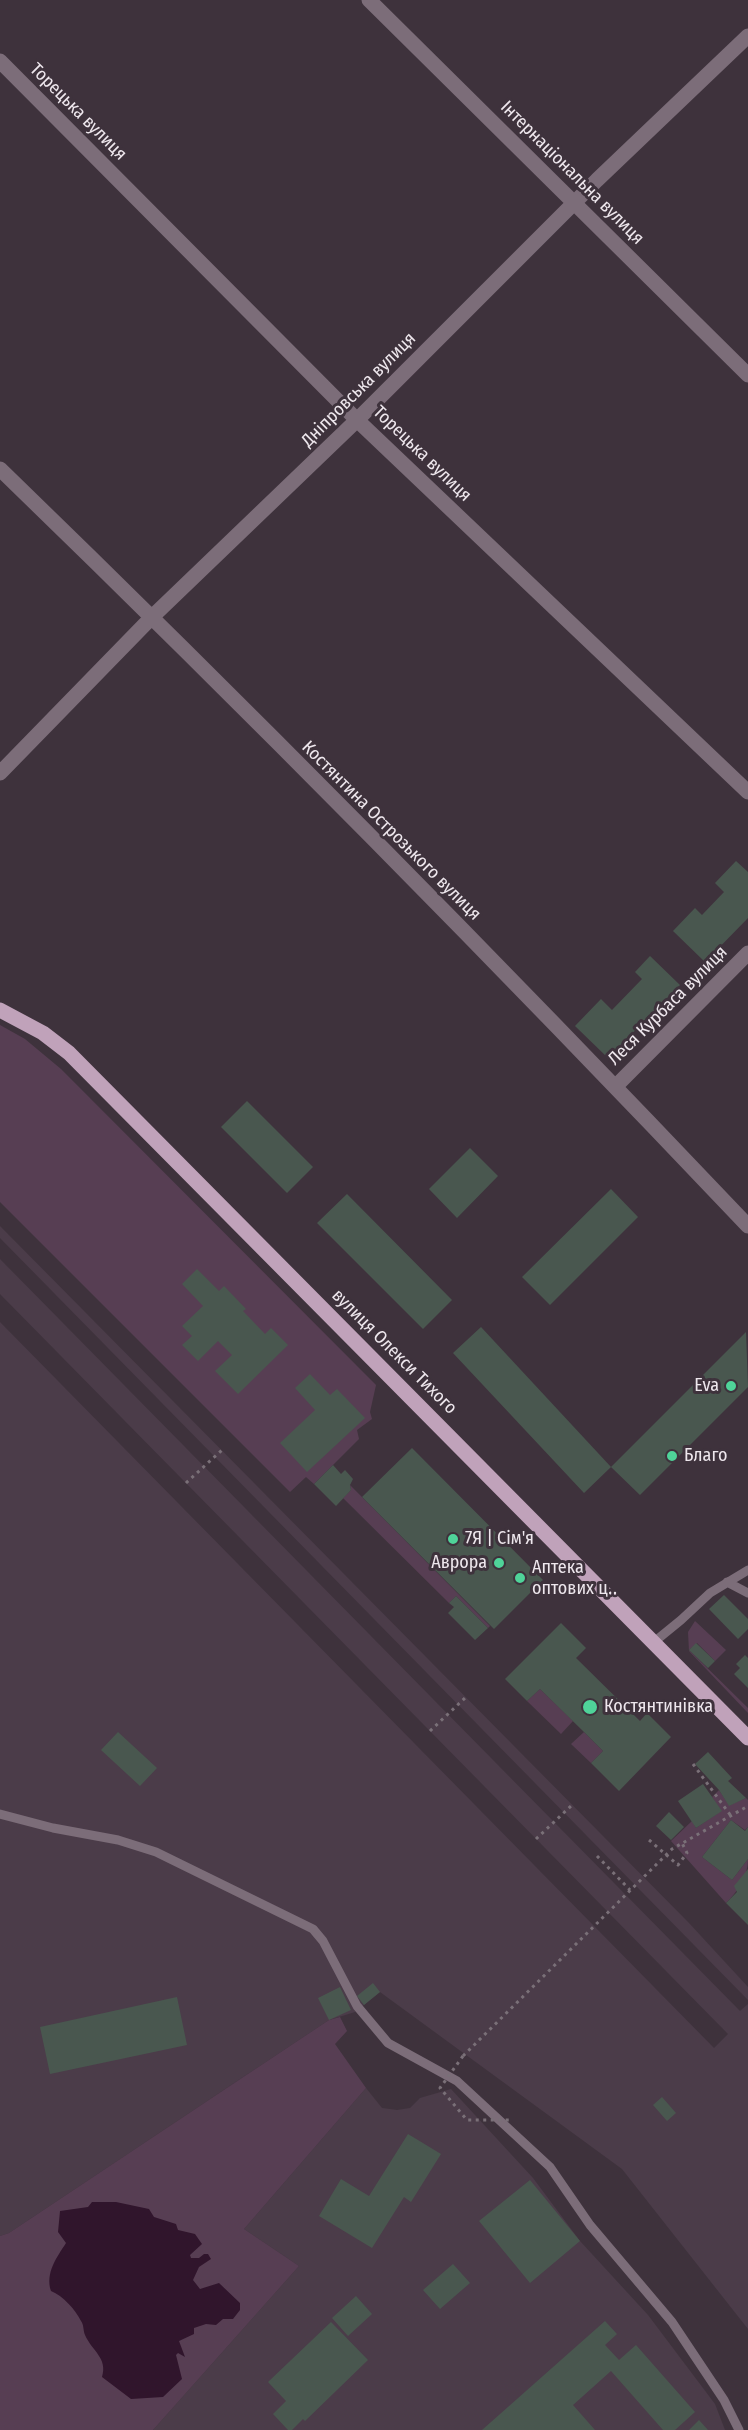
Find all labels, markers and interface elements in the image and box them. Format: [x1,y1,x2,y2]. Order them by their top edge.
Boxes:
street label: Торецька вулиця [25,59,131,165]
street label: Інтернаціональна вулиця [496,97,648,249]
street label: Дніпровська вулиця [297,328,421,452]
street label: Торецька вулиця [368,402,476,506]
street label: Костянтина Острозького вулиця [297,737,485,925]
street label: Леся Курбаса вулиця [604,942,732,1070]
street label: вулиця Олекси Тихого [327,1285,461,1419]
place label: Eva [694,1375,719,1397]
marker: Eva [724,1379,738,1393]
place label: Благо [684,1445,727,1467]
marker: Благо [665,1449,679,1463]
place label: 7Я | Сім'я [465,1528,534,1550]
marker: 7Я | Сім'я [446,1532,460,1546]
place label: Аврора [431,1552,487,1574]
marker: Аврора [492,1556,506,1570]
place label: Аптека оптових ц‥ [532,1557,617,1600]
marker: Аптека оптових ц‥ [513,1571,527,1585]
place label: Костянтинівка [604,1696,713,1718]
marker: Костянтинівка [581,1698,599,1716]

